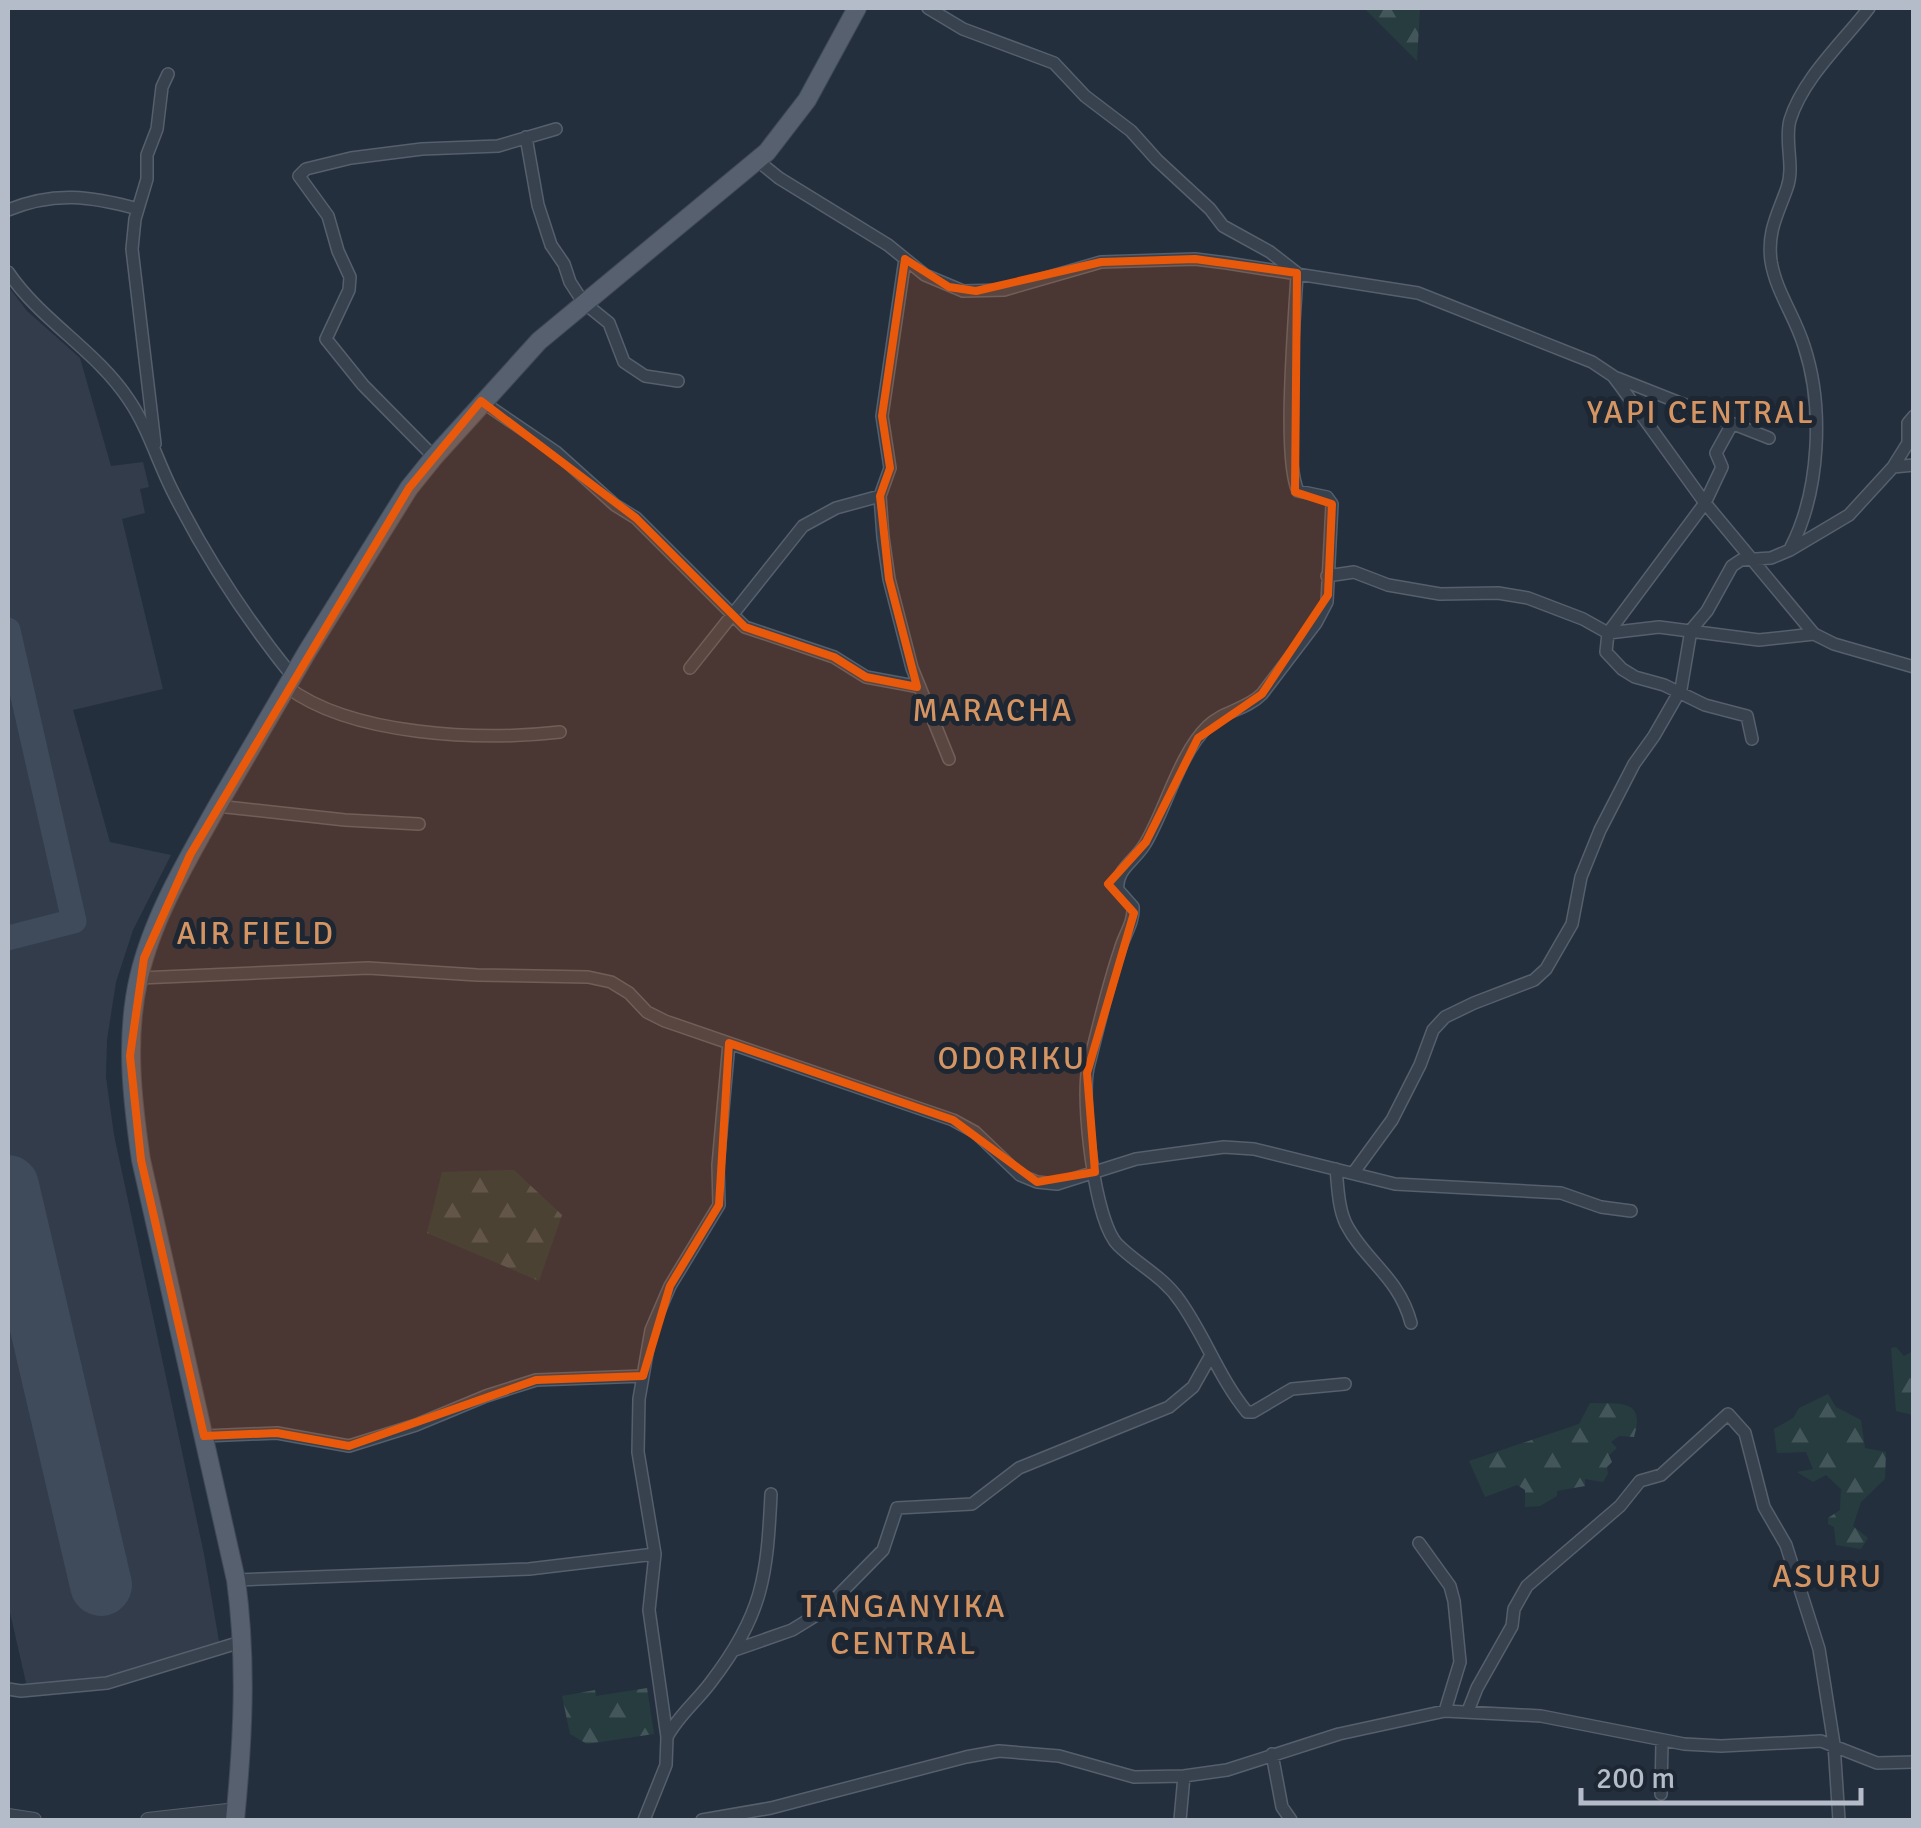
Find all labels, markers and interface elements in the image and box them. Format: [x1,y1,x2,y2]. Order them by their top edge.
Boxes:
district label: YAPI CENTRAL [1587,393,1815,432]
district label: MARACHA [912,691,1074,730]
district label: AIR FIELD [176,914,336,953]
district label: ODORIKU [937,1039,1087,1078]
district label: ASURU [1772,1557,1884,1596]
district label: TANGANYIKA CENTRAL [801,1587,1007,1663]
scale bar [1581,1743,1861,1805]
text: 200 m [1596,1760,1675,1797]

